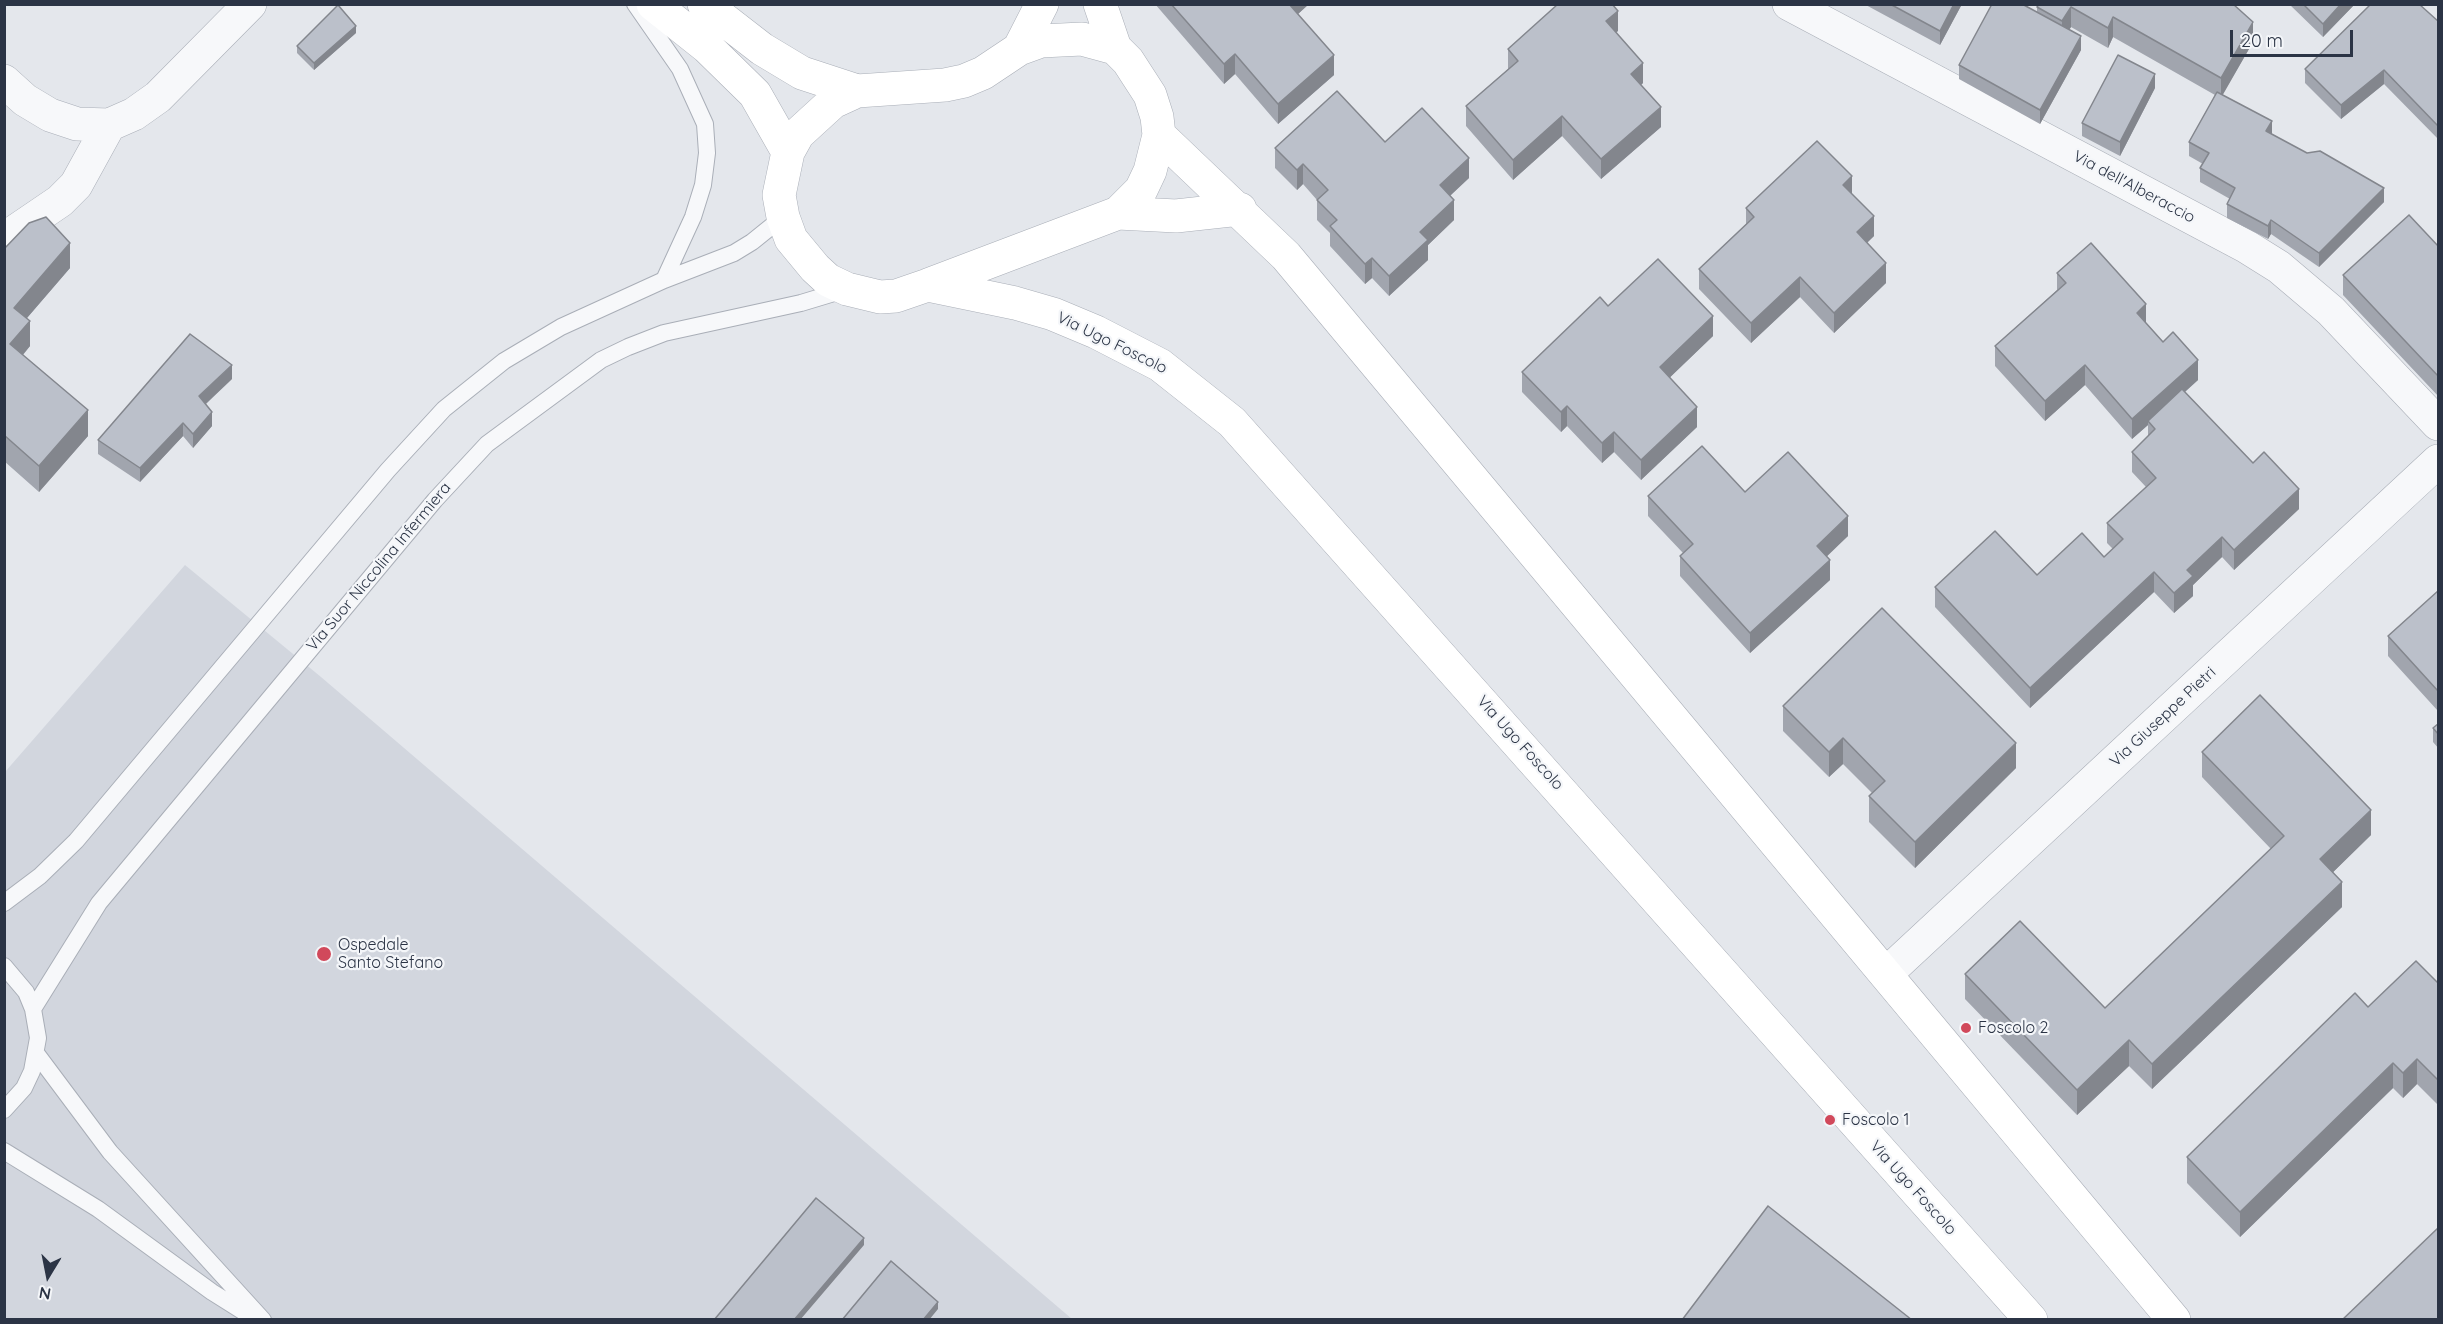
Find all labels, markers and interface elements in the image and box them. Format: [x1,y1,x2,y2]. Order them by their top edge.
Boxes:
scale bar [2233,18,2356,56]
text: 20 m [2241,29,2283,52]
street label: Via dell'Alberaccio [2070,147,2198,227]
street label: Via Ugo Foscolo [1054,308,1170,378]
street label: Via Suor Niccolina Infermiera [303,479,455,655]
street label: Via Giuseppe Pietri [2106,663,2220,771]
street label: Via Ugo Foscolo [1473,692,1567,794]
place label: Ospedale Santo Stefano [338,935,443,973]
marker: Ospedale Santo Stefano [315,945,333,963]
place label: Foscolo 2 [1978,1018,2048,1038]
marker: Foscolo 2 [1959,1021,1973,1035]
place label: Foscolo 1 [1842,1110,1909,1130]
marker: Foscolo 1 [1823,1113,1837,1127]
street label: Via Ugo Foscolo [1866,1137,1960,1239]
north arrow [18,1246,78,1306]
text: N [37,1283,52,1305]

